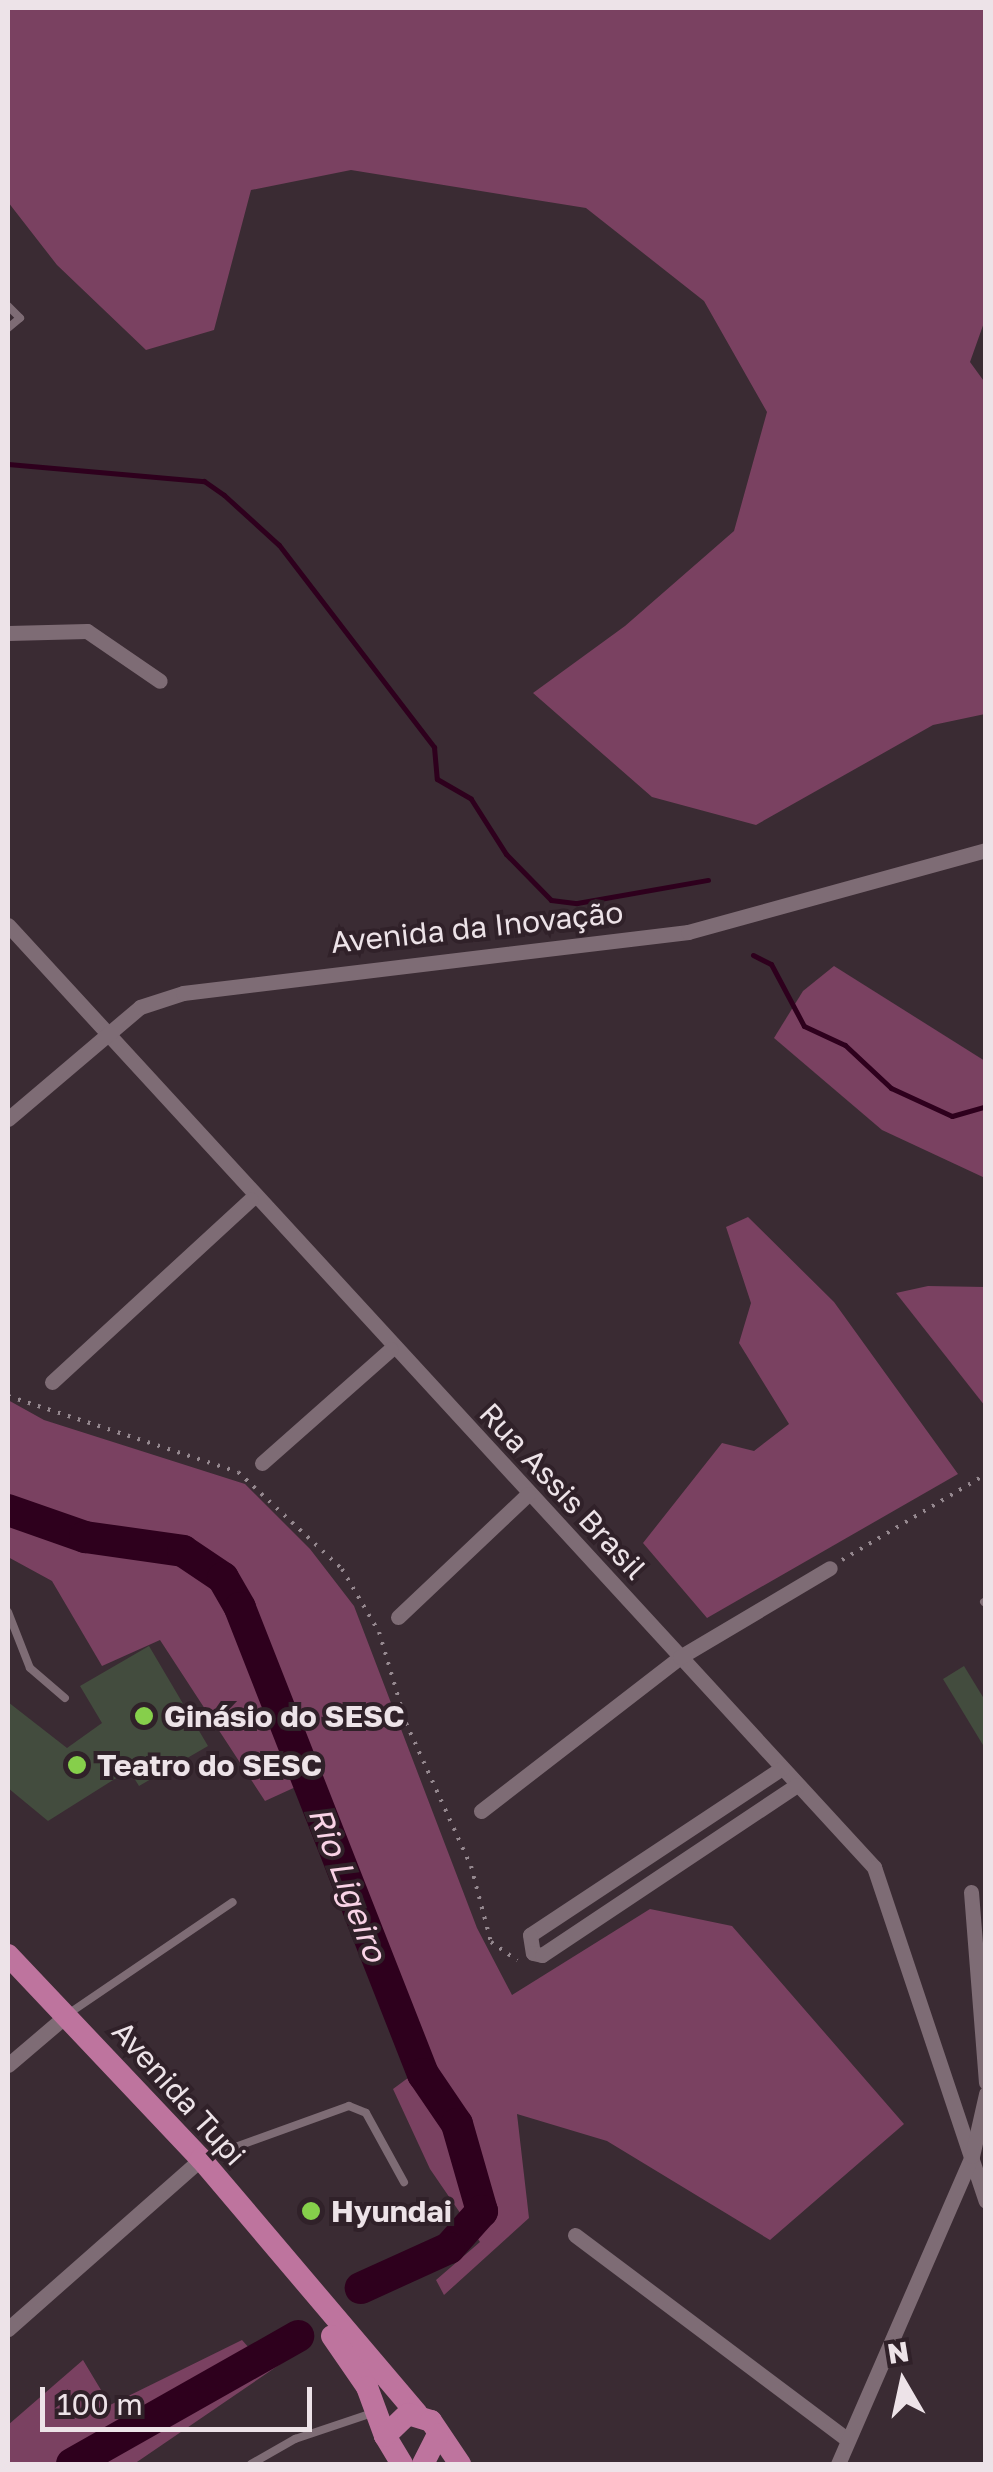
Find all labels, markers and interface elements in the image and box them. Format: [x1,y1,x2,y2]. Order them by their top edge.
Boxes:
street label: Avenida da Inovação [329,894,625,960]
street label: Rua Assis Brasil [472,1396,654,1586]
place label: Ginásio do SESC [164,1698,405,1734]
marker: Ginásio do SESC [133,1705,155,1727]
place label: Teatro do SESC [97,1747,322,1783]
marker: Teatro do SESC [66,1754,88,1776]
water label: Rio Ligeiro [301,1801,395,1967]
street label: Avenida Tupi [105,2013,253,2173]
place label: Hyundai [331,2193,452,2229]
marker: Hyundai [300,2200,322,2222]
north arrow [853,2332,953,2432]
text: N [885,2334,911,2370]
scale bar [45,2367,318,2429]
text: 100 m [57,2386,143,2422]

